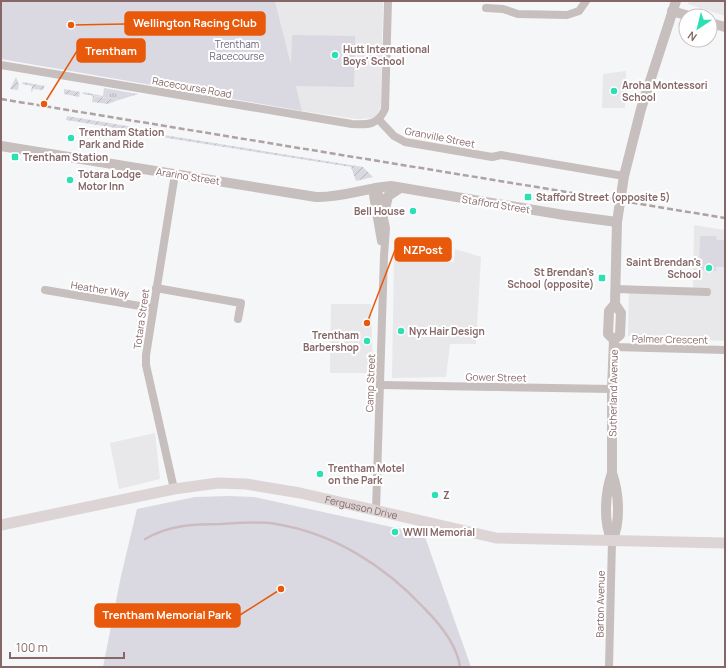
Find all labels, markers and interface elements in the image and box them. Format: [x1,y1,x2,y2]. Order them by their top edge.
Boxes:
north arrow [678,8,718,48]
callout: Wellington Racing Club [125,12,265,35]
text: Wellington Racing Club [133,15,257,30]
text: N [684,28,700,45]
park label: Trentham Racecourse [210,37,265,63]
callout: Trentham [77,39,145,62]
place label: Hutt International Boys' School [343,42,430,68]
text: Trentham [85,43,137,58]
marker: Hutt International Boys' School [330,50,340,60]
street label: Racecourse Road [151,73,233,101]
place label: Aroha Montessori School [622,78,708,104]
marker: Aroha Montessori School [609,86,619,96]
street label: Granville Street [404,123,476,151]
place label: Trentham Station Park and Ride [79,125,164,151]
marker: Trentham Station Park and Ride [66,133,76,143]
place label: Trentham Station [23,150,108,164]
marker: Trentham Station [10,152,20,162]
street label: Ararino Street [155,164,221,188]
place label: Totara Lodge Motor Inn [78,167,141,193]
marker: Totara Lodge Motor Inn [65,175,75,185]
place label: Stafford Street (opposite 5) [536,190,670,204]
street label: Stafford Street [461,192,531,216]
marker: Stafford Street (opposite 5) [523,192,533,202]
place label: Bell House [354,204,405,218]
marker: Bell House [408,206,418,216]
callout: NZPost [395,238,451,261]
text: NZPost [403,242,443,257]
place label: Saint Brendan's School [626,255,702,281]
marker: Saint Brendan's School [704,263,714,273]
place label: St Brendan's School (opposite) [507,265,595,291]
marker: St Brendan's School (opposite) [597,273,607,283]
street label: Heather Way [70,277,131,301]
street label: Totara Street [130,288,152,350]
place label: Nyx Hair Design [409,324,485,338]
marker: Nyx Hair Design [396,326,406,336]
place label: Trentham Barbershop [303,328,359,354]
street label: Palmer Crescent [632,331,708,347]
marker: Trentham Barbershop [362,336,372,346]
street label: Sutherland Avenue [605,349,621,437]
street label: Camp Street [362,354,378,412]
street label: Gower Street [465,369,527,385]
place label: Trentham Motel on the Park [328,461,405,487]
marker: Trentham Motel on the Park [315,469,325,479]
place label: Z [443,488,450,502]
marker: Z [430,490,440,500]
street label: Fergusson Drive [324,492,399,522]
place label: WWII Memorial [403,525,475,539]
marker: WWII Memorial [390,527,400,537]
street label: Barton Avenue [592,570,608,638]
callout: Trentham Memorial Park [95,604,240,627]
text: Trentham Memorial Park [103,607,233,622]
scale bar [10,634,124,660]
text: 100 m [16,639,48,656]

